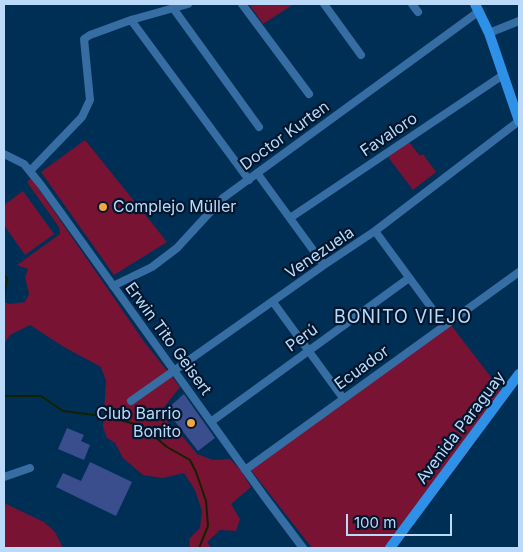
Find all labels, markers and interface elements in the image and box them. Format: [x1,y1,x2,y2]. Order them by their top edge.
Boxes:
street label: Doctor Kurten [237,97,333,175]
street label: Favaloro [357,109,421,161]
place label: Complejo Müller [113,197,236,217]
marker: Complejo Müller [97,201,109,213]
street label: Venezuela [282,223,358,283]
street label: Erwin Tito Geisert [121,279,215,399]
district label: BONITO VIEJO [333,307,473,329]
street label: Perú [282,320,322,356]
street label: Ecuador [331,342,393,394]
street label: Avenida Paraguay [412,368,510,488]
place label: Club Barrio Bonito [96,404,181,442]
marker: Club Barrio Bonito [185,417,197,429]
scale bar [348,504,454,536]
text: 100 m [354,513,396,532]

